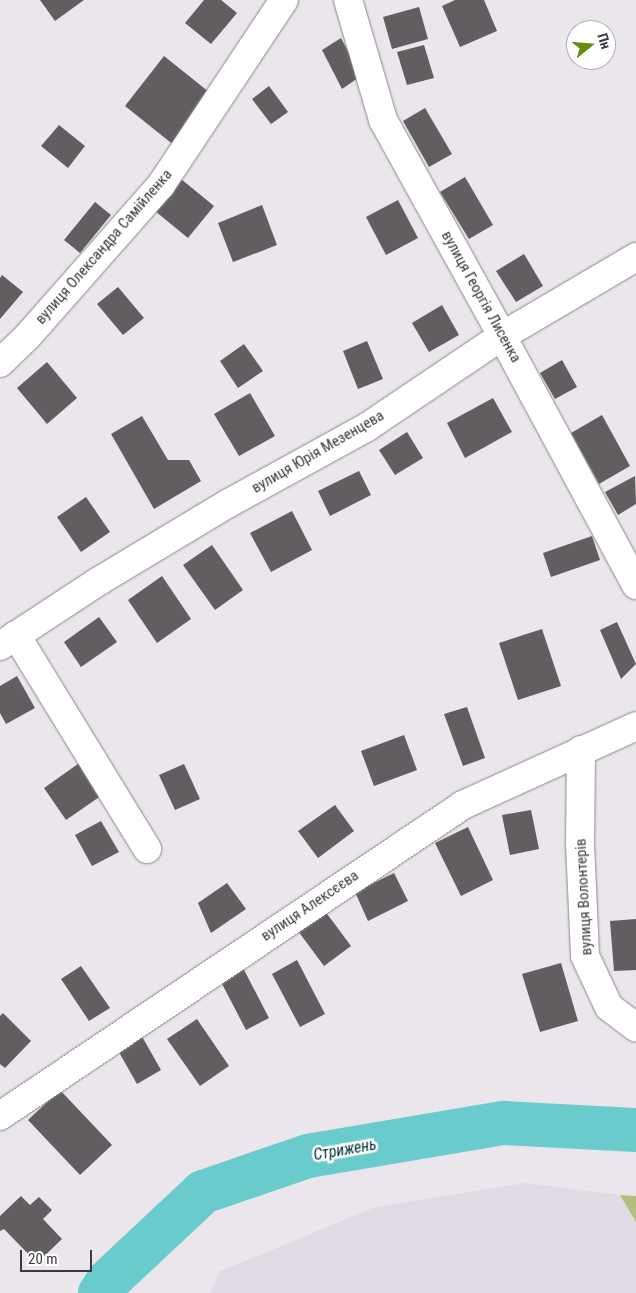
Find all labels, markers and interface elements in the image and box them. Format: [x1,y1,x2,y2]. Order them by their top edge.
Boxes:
north arrow [566,20,616,70]
text: Пн [594,31,614,51]
street label: вулиця Олександра Самійленка [32,166,176,328]
street label: вулиця Георгія Лисенка [437,228,525,366]
street label: вулиця Юрія Мезенцева [249,407,387,497]
street label: вулиця Волонтерів [572,838,596,956]
street label: вулиця Алексєєва [258,867,362,945]
water label: Стрижень [312,1135,378,1165]
scale bar [22,1240,95,1272]
text: 20 m [28,1250,58,1268]

